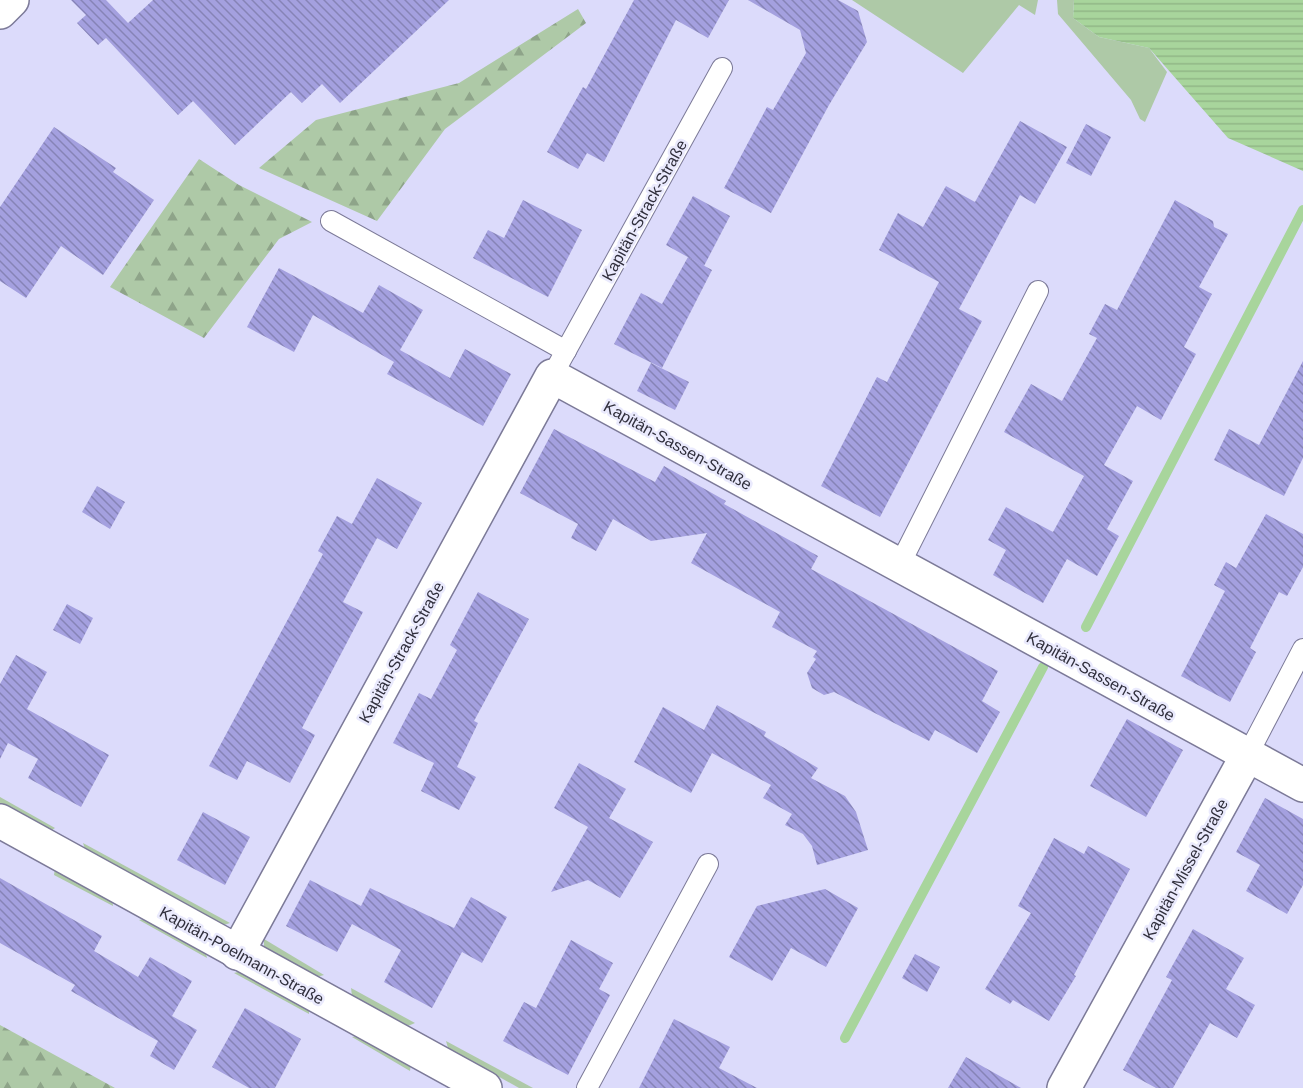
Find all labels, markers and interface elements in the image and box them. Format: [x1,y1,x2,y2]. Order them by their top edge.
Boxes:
street label: Kapitän-Strack-Straße [599,137,690,284]
street label: Kapitän-Sassen-Straße [601,398,755,493]
street label: Kapitän-Strack-Straße [356,579,447,726]
street label: Kapitän-Sassen-Straße [1024,629,1178,724]
street label: Kapitän-Missel-Straße [1140,796,1231,943]
street label: Kapitän-Poelmann-Straße [157,903,327,1008]

